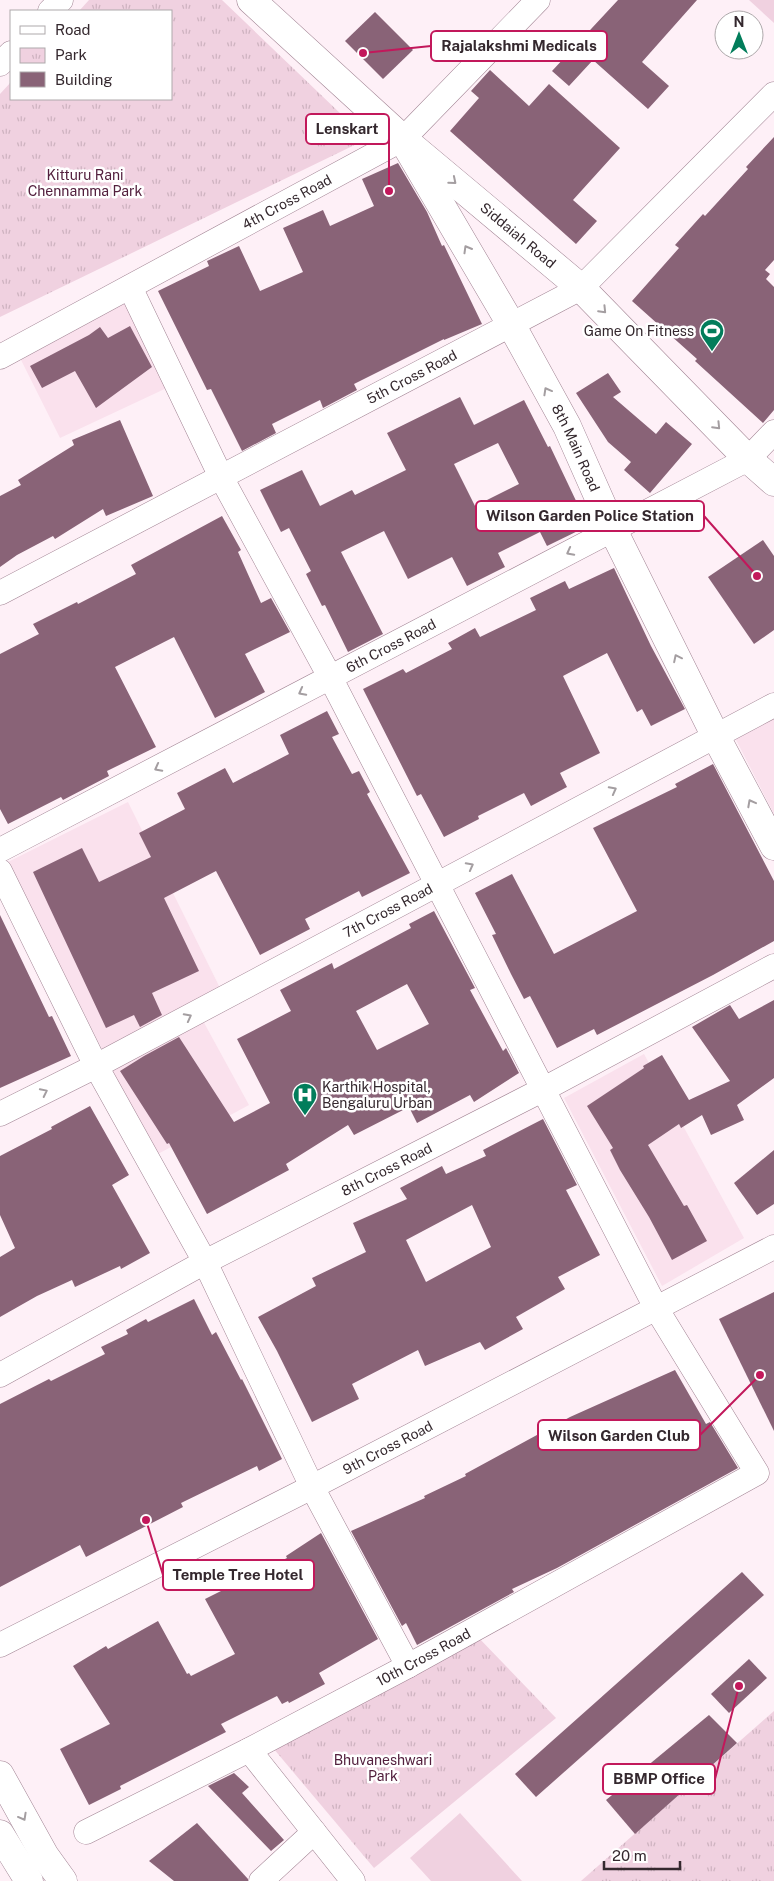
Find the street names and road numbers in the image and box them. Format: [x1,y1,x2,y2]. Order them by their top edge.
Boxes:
street label: 4th Cross Road [239,171,334,233]
street label: Siddaiah Road [477,199,559,271]
street label: 5th Cross Road [364,347,459,407]
street label: 8th Main Road [549,401,603,494]
street label: 6th Cross Road [343,616,439,676]
street label: 7th Cross Road [340,880,435,941]
street label: 8th Cross Road [339,1140,435,1199]
street label: 9th Cross Road [340,1418,435,1478]
street label: 10th Cross Road [374,1625,473,1689]

